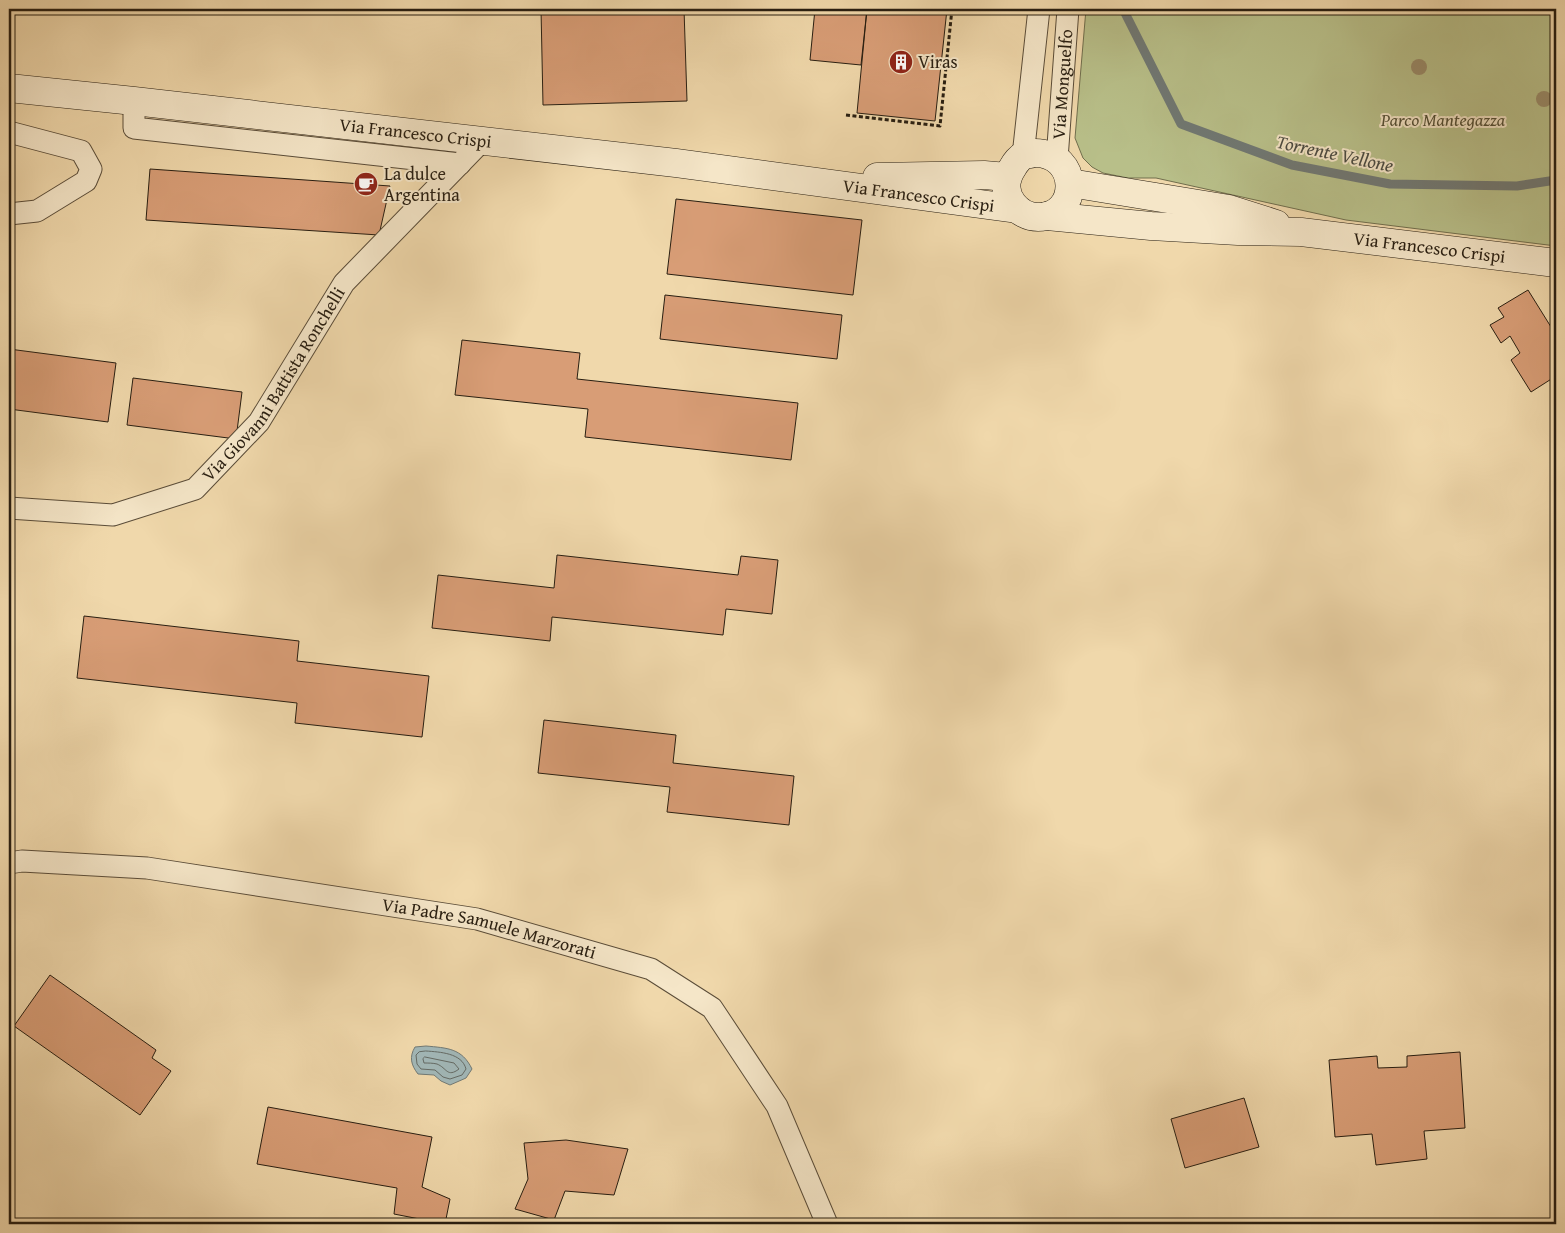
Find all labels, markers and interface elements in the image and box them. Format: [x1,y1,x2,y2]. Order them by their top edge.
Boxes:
street label: Via Monguelfo [1044,28,1079,140]
place label: Viras [918,48,958,75]
building icon: Viras [888,49,914,75]
park label: Parco Mantegazza [1380,106,1506,133]
street label: Via Francesco Crispi [338,111,493,155]
water label: Torrente Vellone [1274,127,1396,179]
place label: La dulce Argentina [384,160,460,208]
cafe icon: La dulce Argentina [353,171,379,197]
street label: Via Francesco Crispi [841,172,996,219]
street label: Via Francesco Crispi [1352,224,1507,270]
street label: Via Giovanni Battista Ronchelli [195,282,351,487]
street label: Via Padre Samuele Marzorati [380,891,600,966]

